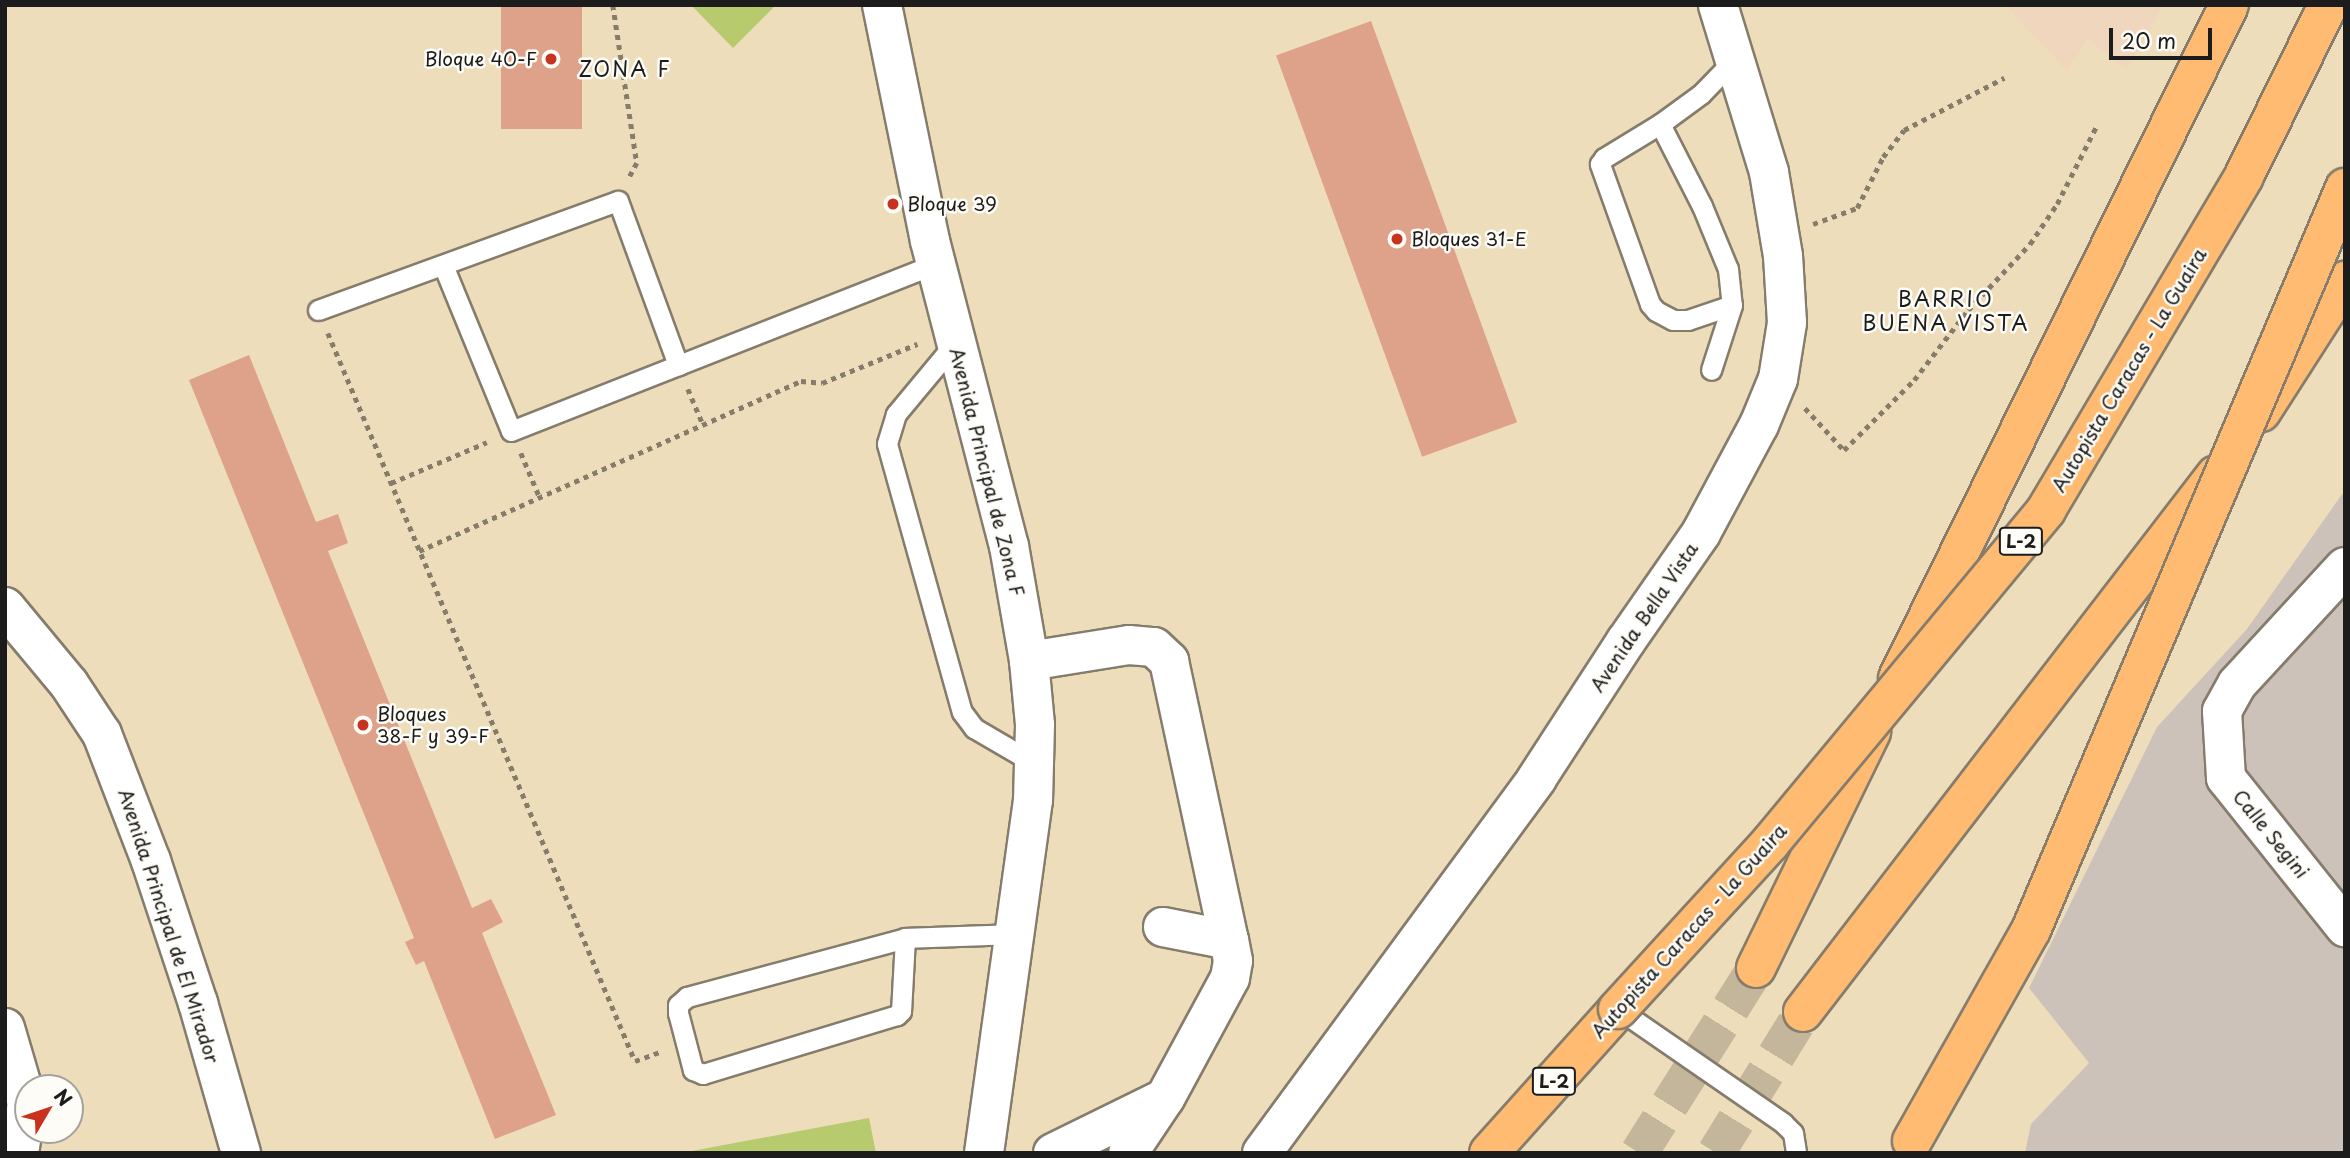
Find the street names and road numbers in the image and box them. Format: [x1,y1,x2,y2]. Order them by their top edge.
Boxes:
street label: Autopista Caracas - La Guaira [2046,242,2212,498]
street label: Avenida Principal de Zona F [945,346,1029,598]
road number: L-2 [1998,526,2044,556]
street label: Avenida Bella Vista [1585,538,1703,696]
street label: Avenida Principal de El Mirador [114,785,224,1067]
street label: Calle Segini [2228,785,2314,883]
street label: Autopista Caracas - La Guaira [1585,817,1793,1045]
road number: L-2 [1531,1066,1577,1096]

